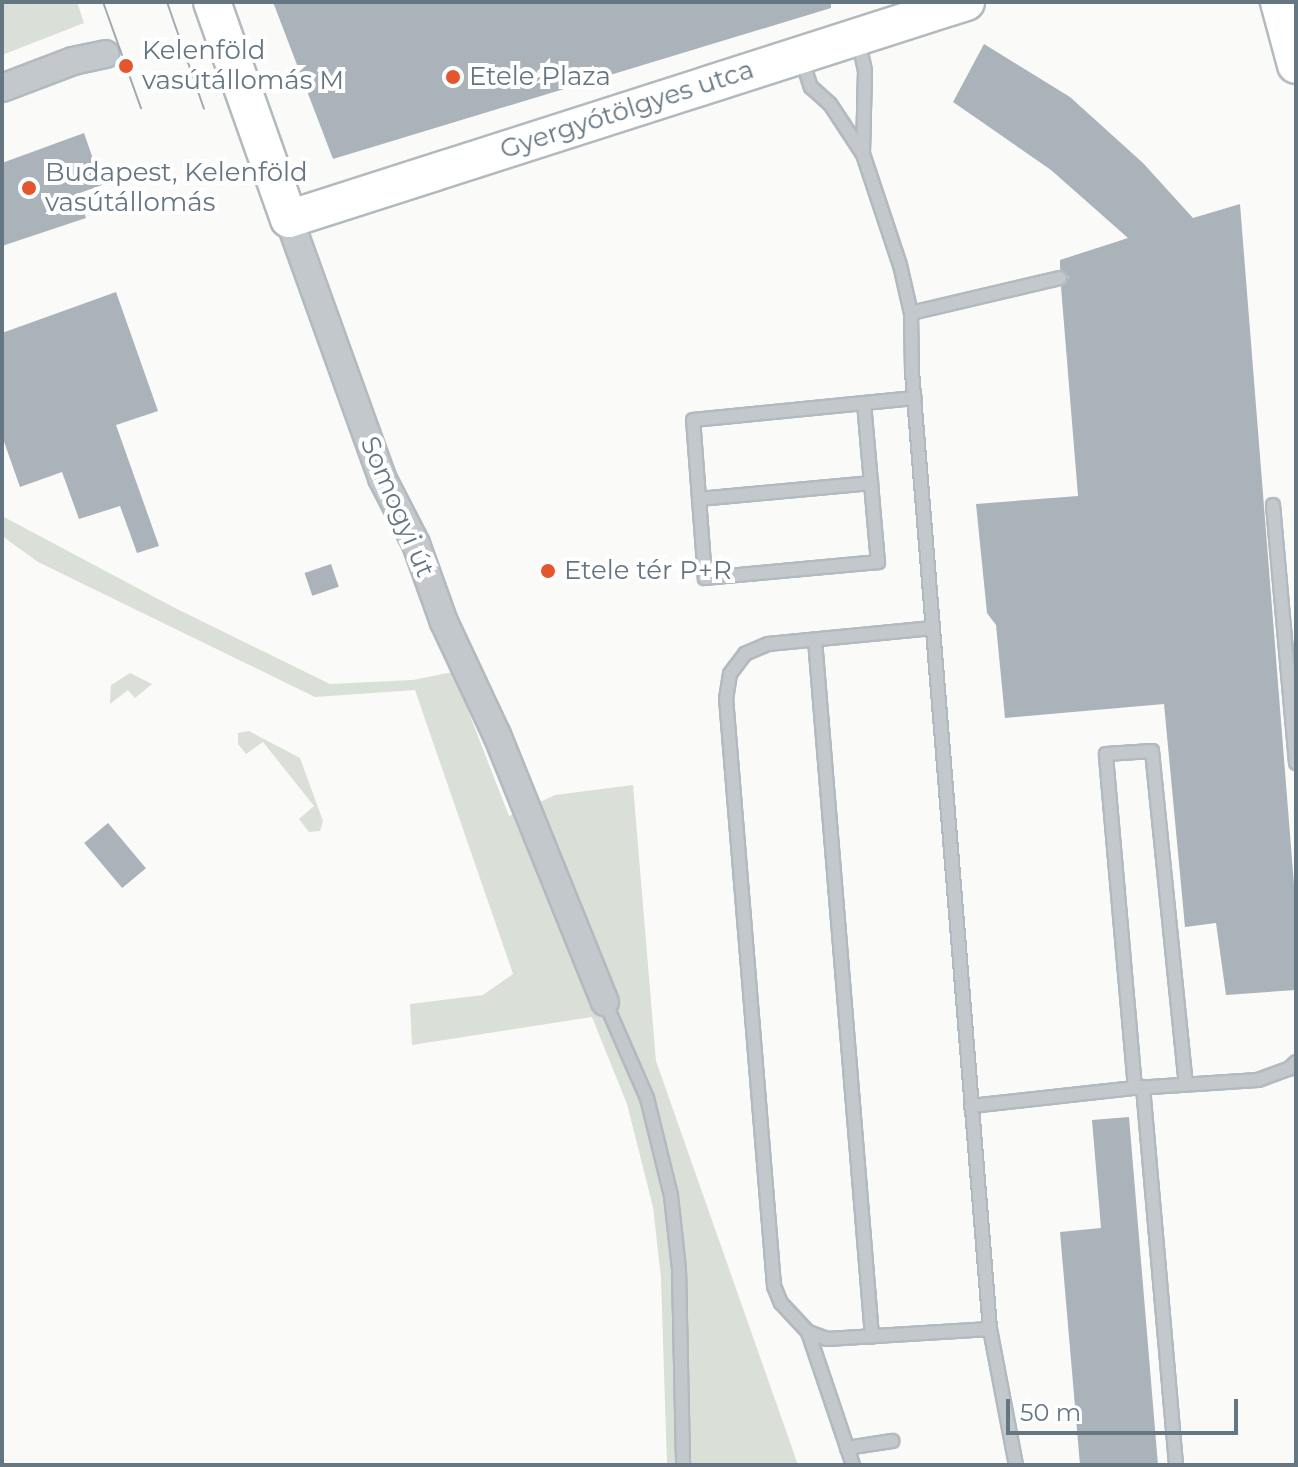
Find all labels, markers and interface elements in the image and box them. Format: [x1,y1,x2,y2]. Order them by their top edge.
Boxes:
place label: Kelenföld vasútállomás M [142,35,344,96]
street label: Gyergyótölgyes utca [496,54,758,166]
marker: Kelenföld vasútállomás M [117,57,135,75]
place label: Etele Plaza [469,61,611,93]
marker: Etele Plaza [444,68,462,86]
place label: Budapest, Kelenföld vasútállomás [45,157,308,218]
marker: Budapest, Kelenföld vasútállomás [20,179,38,197]
street label: Somogyi út [353,432,441,582]
place label: Etele tér P+R [564,555,732,587]
marker: Etele tér P+R [539,562,557,580]
scale bar [1010,1383,1242,1433]
text: 50 m [1020,1398,1081,1427]

